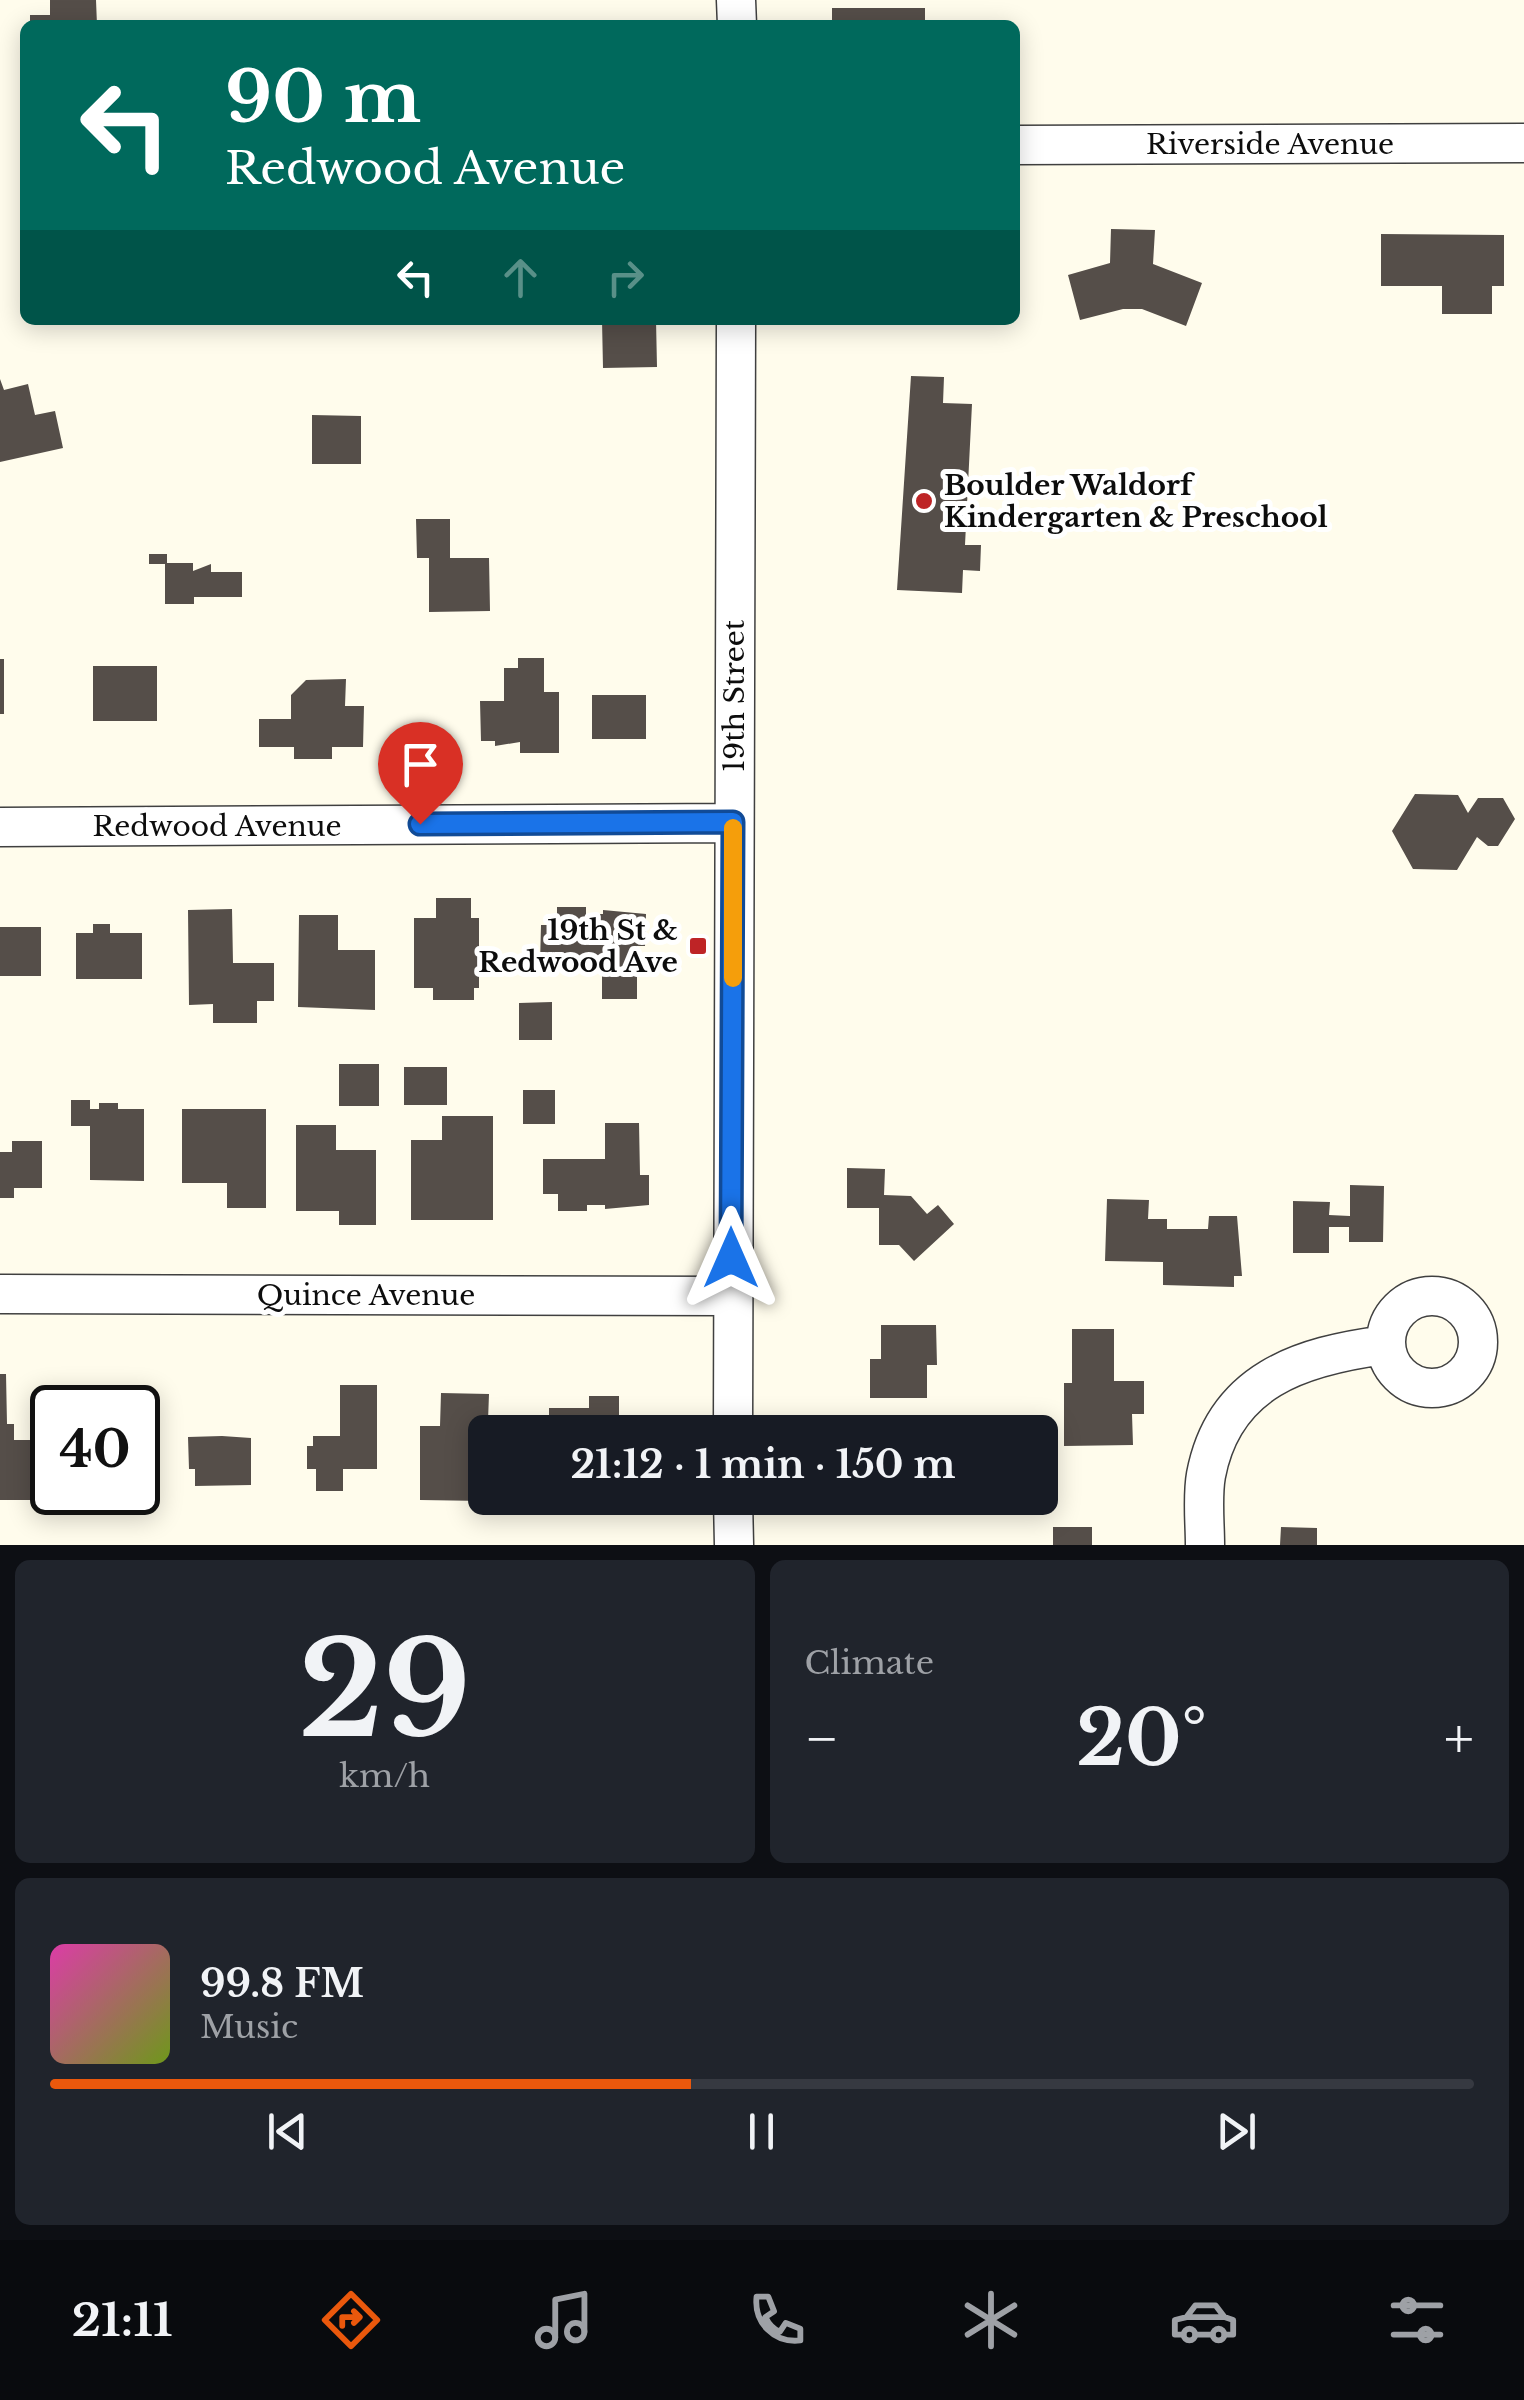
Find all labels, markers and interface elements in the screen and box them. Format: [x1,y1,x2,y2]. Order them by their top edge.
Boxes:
text: 90 m [225,54,421,141]
icon: left [60,60,190,190]
street label: Riverside Avenue [1146,127,1394,162]
text: Redwood Avenue [225,140,625,196]
icon: left [388,250,443,305]
icon: ahead [493,250,548,305]
icon: right [598,250,653,305]
place label: Boulder Waldorf Kindergarten & Preschool [944,468,1328,535]
marker: Boulder Waldorf Kindergarten & Preschool [913,490,935,512]
street label: 19th Street [717,619,752,772]
pin [378,722,463,825]
icon: arrive [393,737,448,792]
street label: Redwood Avenue [92,809,342,844]
place label: 19th St & Redwood Ave [478,913,678,980]
marker: 19th St & Redwood Ave [687,935,709,957]
position arrow [679,1206,783,1310]
street label: Quince Avenue [257,1278,475,1313]
speed limit sign: 40 [30,1385,160,1515]
text: 21:12 · 1 min · 150 m [570,1441,956,1488]
text: 29 [299,1610,471,1771]
text: Climate [805,1643,934,1683]
text: 20° [1076,1692,1207,1785]
text: − [805,1705,839,1773]
text: + [1444,1705,1474,1773]
text: km/h [339,1756,430,1796]
text: 99.8 FM [200,1960,364,2007]
text: Music [200,2007,298,2047]
icon: previous [260,2104,315,2159]
icon: pause [734,2104,789,2159]
icon: next [1209,2104,1264,2159]
icon: directions [316,2285,386,2355]
icon: music [529,2285,599,2355]
icon: phone [742,2285,812,2355]
icon: climate [956,2285,1026,2355]
icon: car [1169,2285,1239,2355]
icon: filters [1382,2285,1452,2355]
text: 21:11 [72,2292,173,2348]

